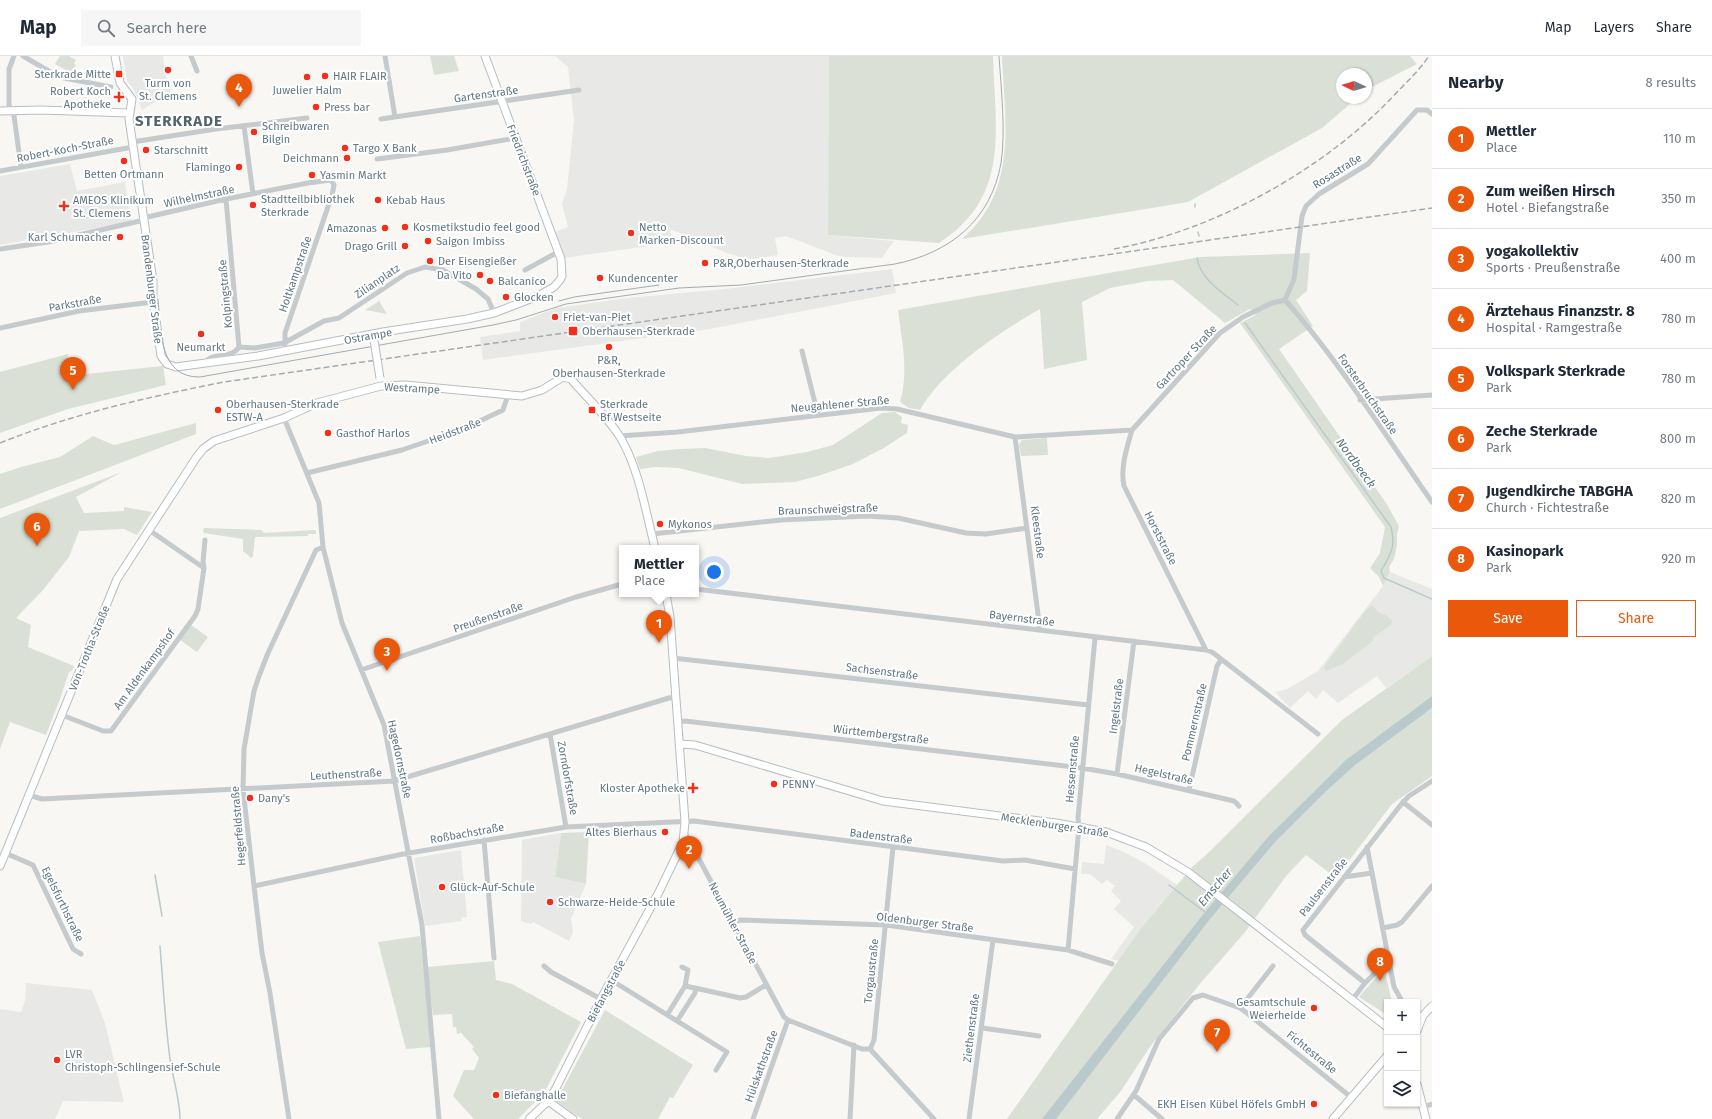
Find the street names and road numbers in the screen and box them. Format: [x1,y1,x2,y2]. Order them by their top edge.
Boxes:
street label: Gartenstraße [453,84,519,105]
street label: Friedrichstraße [504,123,543,198]
street label: Robert-Koch-Straße [16,134,115,165]
street label: Rosastraße [1310,151,1364,192]
street label: Wilhelmstraße [163,183,236,210]
street label: Brandenburger Straße [138,234,165,344]
street label: Holtkampstraße [276,234,315,314]
street label: Kolpingstraße [216,259,235,329]
street label: Zilianplatz [352,261,403,301]
street label: Parkstraße [48,292,102,315]
street label: Gartroper Straße [1153,322,1220,392]
street label: Ostrampe [343,326,393,347]
street label: Forsterbruchstraße [1335,352,1400,437]
street label: Westrampe [384,381,440,396]
street label: Neugahlener Straße [790,394,890,415]
street label: Heidstraße [427,416,483,447]
street label: Braunschweigstraße [778,501,878,518]
street label: Kleestraße [1028,505,1047,559]
street label: Horststraße [1141,509,1180,567]
street label: Preußenstraße [452,599,525,635]
street label: Von-Trotha-Straße [66,604,113,693]
street label: Bayernstraße [988,608,1056,629]
street label: Am Aldenkampshof [111,625,179,712]
street label: Sachsenstraße [845,661,919,682]
street label: Ingelstraße [1107,678,1126,735]
street label: Pommernstraße [1179,682,1210,762]
street label: Hagedornstraße [385,719,414,800]
street label: Württembergstraße [832,722,930,747]
street label: Hessenstraße [1063,735,1082,803]
street label: Zorndorfstraße [555,740,580,816]
street label: Hegelstraße [1133,761,1194,788]
street label: Leuthenstraße [310,766,382,783]
street label: Hegerfeldstraße [229,786,248,866]
street label: Mecklenburger Straße [1000,811,1110,840]
street label: Roßbachstraße [429,821,505,846]
street label: Badenstraße [849,826,913,847]
street label: Paulsenstraße [1297,856,1350,919]
street label: Egelsfurthstraße [39,865,86,944]
street label: Neumühler Straße [705,880,760,966]
street label: Oldenburger Straße [876,910,974,935]
street label: Torgaustraße [862,938,881,1004]
street label: Biefangstraße [585,958,628,1025]
street label: Ziethenstraße [961,993,982,1063]
street label: Hülskathstraße [742,1028,781,1104]
street label: Fichtestraße [1284,1028,1340,1077]

